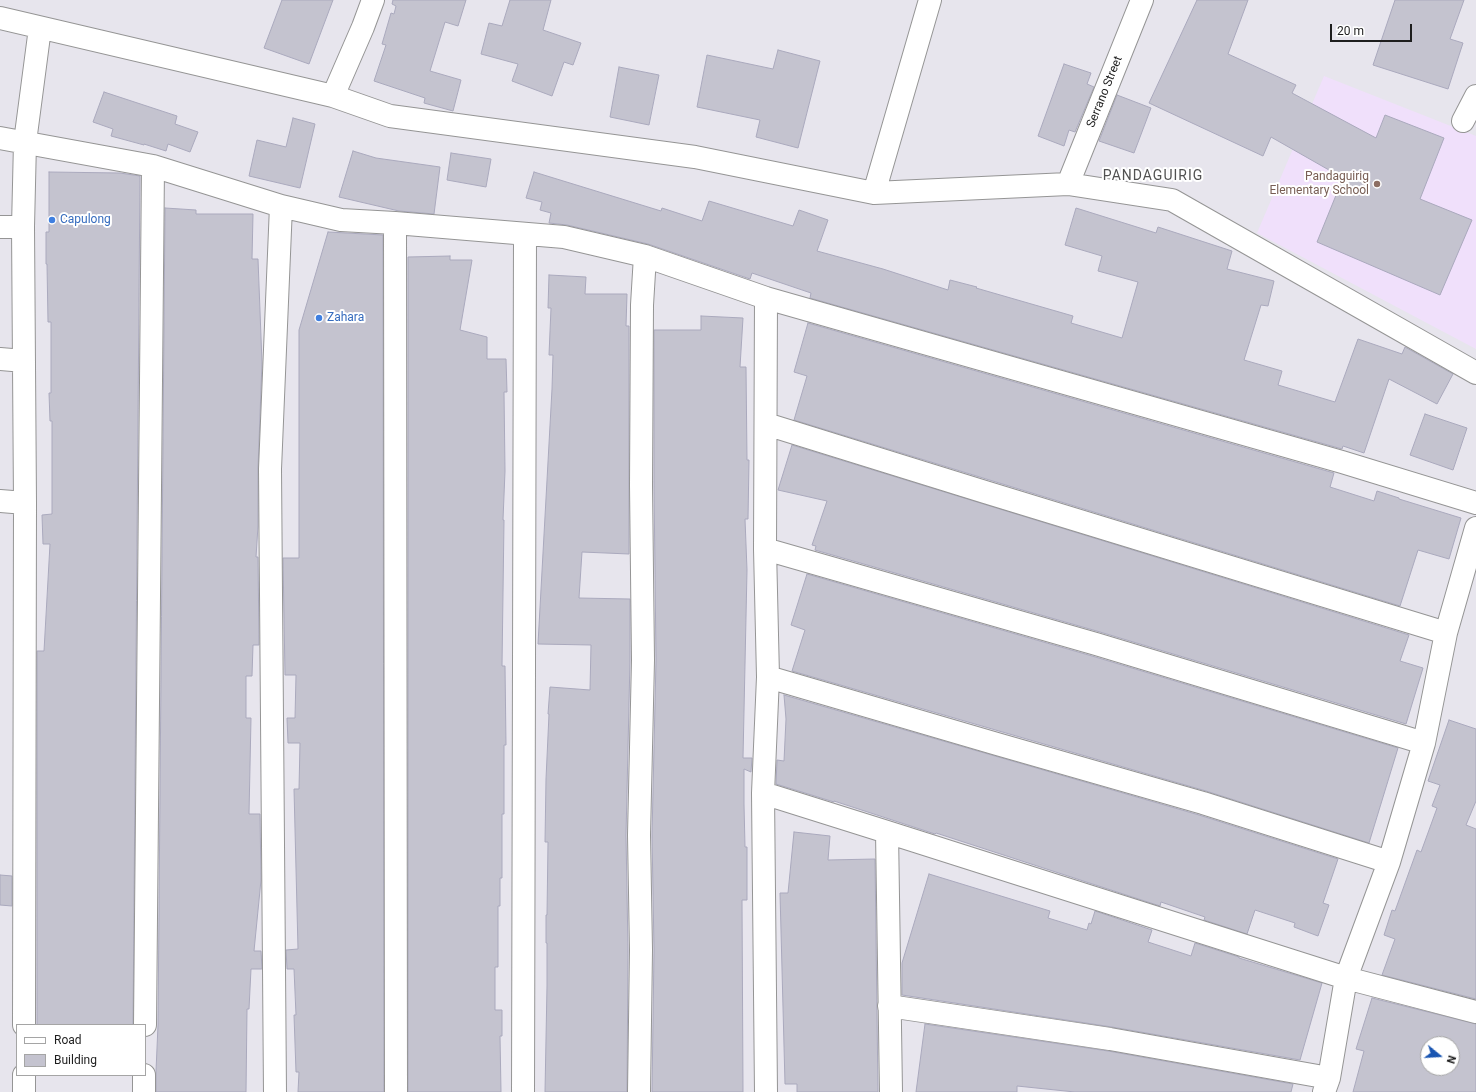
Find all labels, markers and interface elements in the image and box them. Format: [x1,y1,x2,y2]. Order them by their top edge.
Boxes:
scale bar [1332,16,1414,42]
text: 20 m [1337,24,1364,38]
street label: Serrano Street [1084,54,1126,130]
district label: PANDAGUIRIG [1103,168,1203,184]
place label: Pandaguirig Elementary School [1269,170,1369,198]
marker: Pandaguirig Elementary School [1372,179,1382,189]
place label: Capulong [60,213,111,227]
marker: Capulong [47,215,57,225]
place label: Zahara [327,311,364,325]
marker: Zahara [314,313,324,323]
legend [16,1024,146,1076]
text: Road [54,1033,82,1047]
north arrow [1420,1036,1460,1076]
text: Building [54,1053,97,1067]
text: N [1444,1054,1458,1065]

